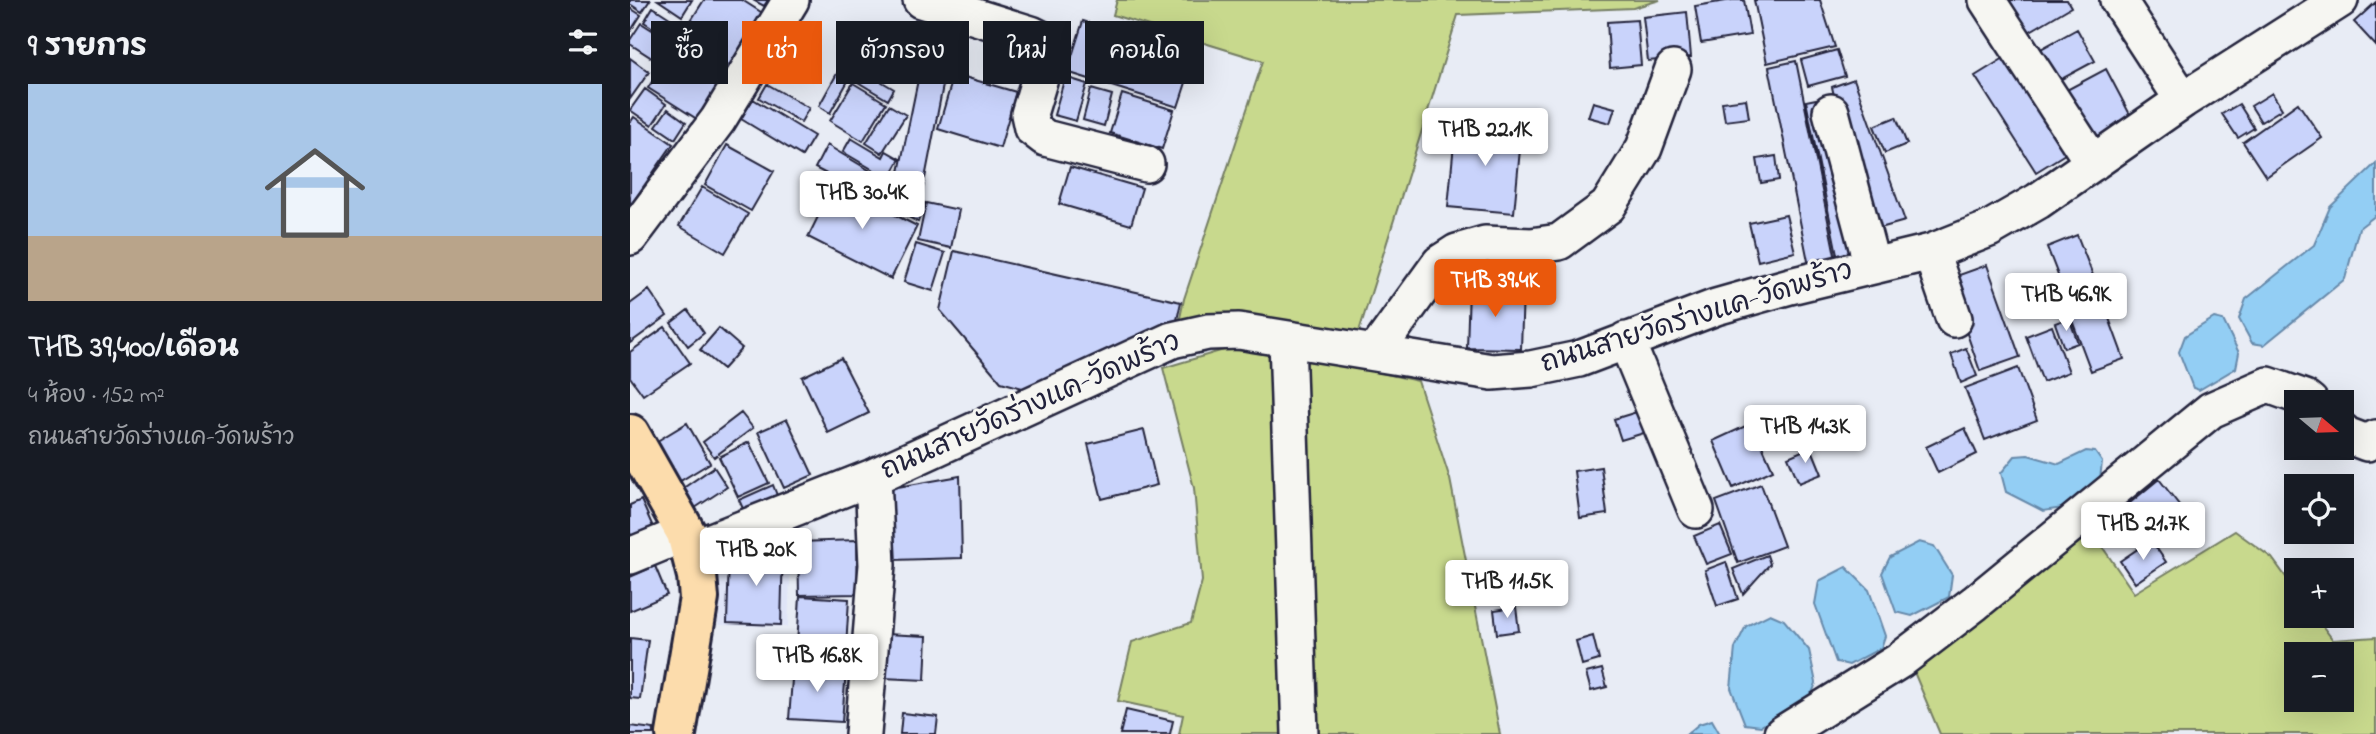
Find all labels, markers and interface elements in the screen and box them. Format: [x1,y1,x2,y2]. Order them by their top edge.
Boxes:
chip: ซื้อ [651,21,728,84]
chip: เช่า [742,21,822,84]
chip: ตัวกรอง [836,21,969,84]
chip: ใหม่ [983,21,1071,84]
chip: คอนโด [1085,21,1204,84]
icon: filters [564,23,602,61]
text: 9 รายการ [28,26,147,70]
pin: THB 22.1K [1405,108,1565,168]
text: THB 22.1K [1438,114,1532,147]
icon: home [252,130,378,256]
pin: THB 30.4K [782,172,942,231]
text: THB 30.4K [816,177,908,210]
street label: ถนนสายวัดร่างแค-วัดพร้าว [1536,250,1858,385]
pin: THB 39.4K [1415,260,1575,319]
text: THB 39.4K [1450,265,1540,298]
pin: THB 46.9K [1986,274,2146,333]
text: THB 46.9K [2021,279,2111,312]
street label: ถนนสายวัดร่างแค-วัดพร้าว [874,321,1187,492]
text: THB 39,400/เดือน [28,327,239,371]
text: 4 ห้อง · 152 m² [28,380,164,413]
north arrow [2284,390,2354,460]
map controls [2284,390,2354,712]
pin: THB 14.3K [1725,406,1885,465]
text: THB 14.3K [1760,411,1850,444]
text: ถนนสายวัดร่างแค-วัดพร้าว [28,422,294,455]
button: locate [2284,474,2354,544]
pin: THB 21.7K [2063,503,2223,562]
text: THB 21.7K [2097,508,2189,541]
pin: THB 20K [691,528,821,588]
text: THB 20K [716,534,796,567]
button: + [2284,558,2354,628]
pin: THB 11.5K [1427,560,1587,620]
text: THB 11.5K [1461,566,1553,599]
pin: THB 16.8K [737,634,897,694]
text: THB 16.8K [772,640,862,673]
button: − [2284,642,2354,712]

